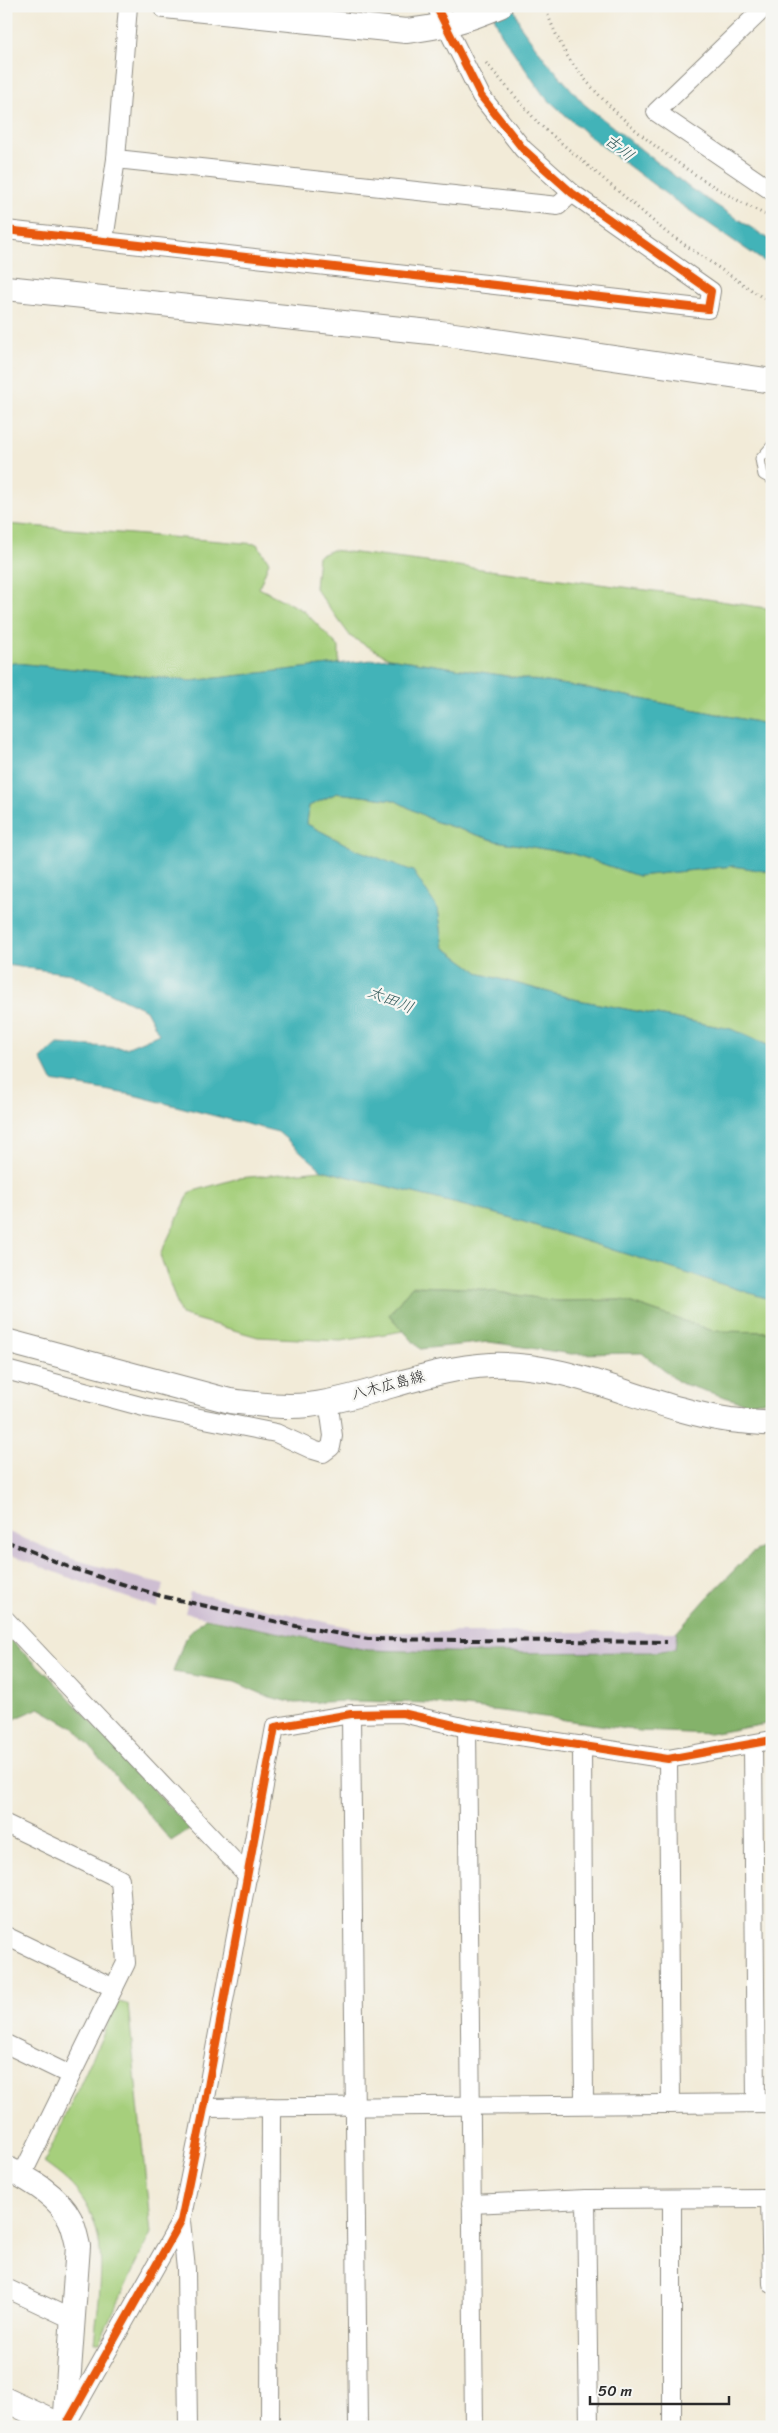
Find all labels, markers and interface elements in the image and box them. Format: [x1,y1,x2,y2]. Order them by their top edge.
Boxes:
water label: 古川 [598,126,641,169]
water label: 太田川 [363,977,419,1022]
street label: 八木広島線 [348,1363,428,1407]
scale bar [590,2373,729,2405]
text: 50 m [598,2378,633,2404]

